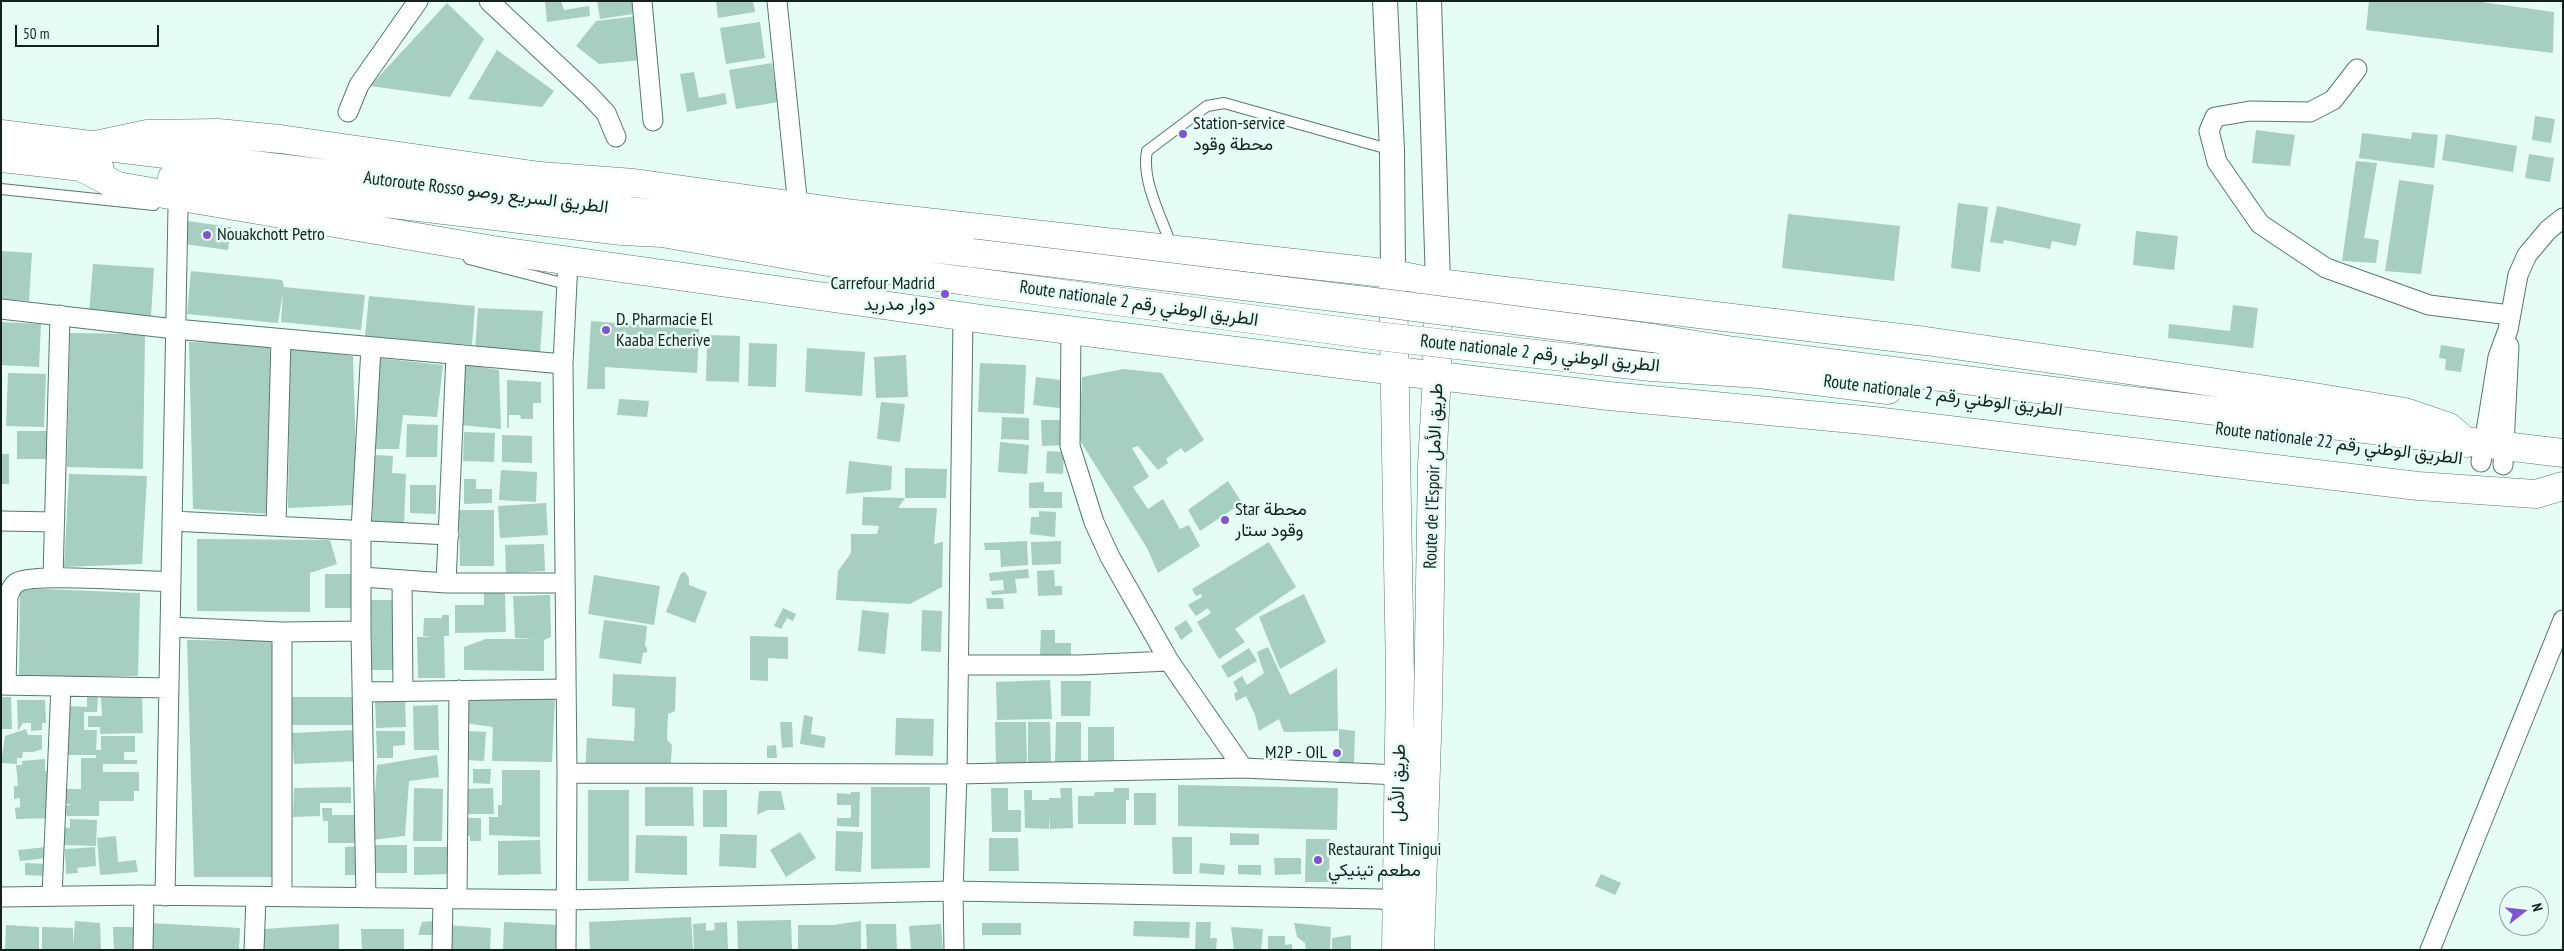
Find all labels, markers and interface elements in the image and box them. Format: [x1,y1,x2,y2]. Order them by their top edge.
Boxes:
scale bar [18,15,161,47]
text: 50 m [23,24,49,43]
place label: Station-service محطة وقود [1193,113,1286,156]
marker: Station-service محطة وقود [1177,128,1189,140]
street label: Autoroute Rosso الطريق السريع روصو [362,167,610,219]
place label: Nouakchott Petro [217,224,325,246]
marker: Nouakchott Petro [201,229,213,241]
place label: Carrefour Madrid دوار مدريد [831,273,935,316]
street label: Route nationale الطريق الوطني رقم 2 [1018,277,1260,331]
marker: Carrefour Madrid دوار مدريد [939,288,951,300]
place label: D. Pharmacie El Kaaba Echerive [616,309,713,352]
marker: D. Pharmacie El Kaaba Echerive [600,324,612,336]
street label: Route nationale الطريق الوطني رقم 2 [1419,331,1661,377]
street label: Route nationale الطريق الوطني رقم 2 [1822,371,2064,421]
street label: Route de l’Espoir طريق الأمل [1420,383,1448,569]
street label: Route nationale 22 الطريق الوطني رقم [2214,418,2464,470]
place label: Star محطة وقود ستار [1235,499,1307,542]
marker: Star محطة وقود ستار [1219,514,1231,526]
place label: M2P - OIL [1265,742,1327,764]
street label: طريق الأمل [1388,744,1410,822]
marker: M2P - OIL [1331,747,1343,759]
place label: Restaurant Tinigui مطعم تينيكي [1328,839,1441,882]
marker: Restaurant Tinigui مطعم تينيكي [1312,854,1324,866]
north arrow [2499,886,2549,936]
text: N [2528,901,2547,913]

